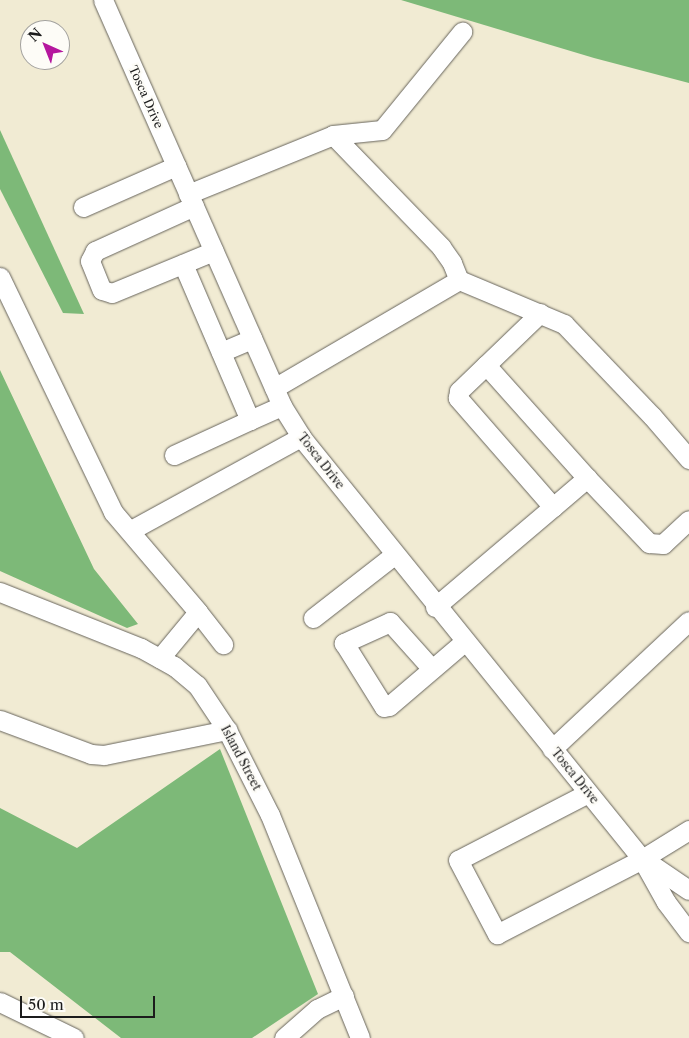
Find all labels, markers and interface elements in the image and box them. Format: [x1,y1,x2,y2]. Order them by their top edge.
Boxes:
north arrow [20,20,70,70]
text: N [25,24,46,46]
street label: Tosca Drive [126,63,166,131]
street label: Tosca Drive [295,430,347,492]
street label: Island Street [218,723,264,793]
street label: Tosca Drive [548,745,602,807]
scale bar [22,986,158,1018]
text: 50 m [28,995,64,1014]

